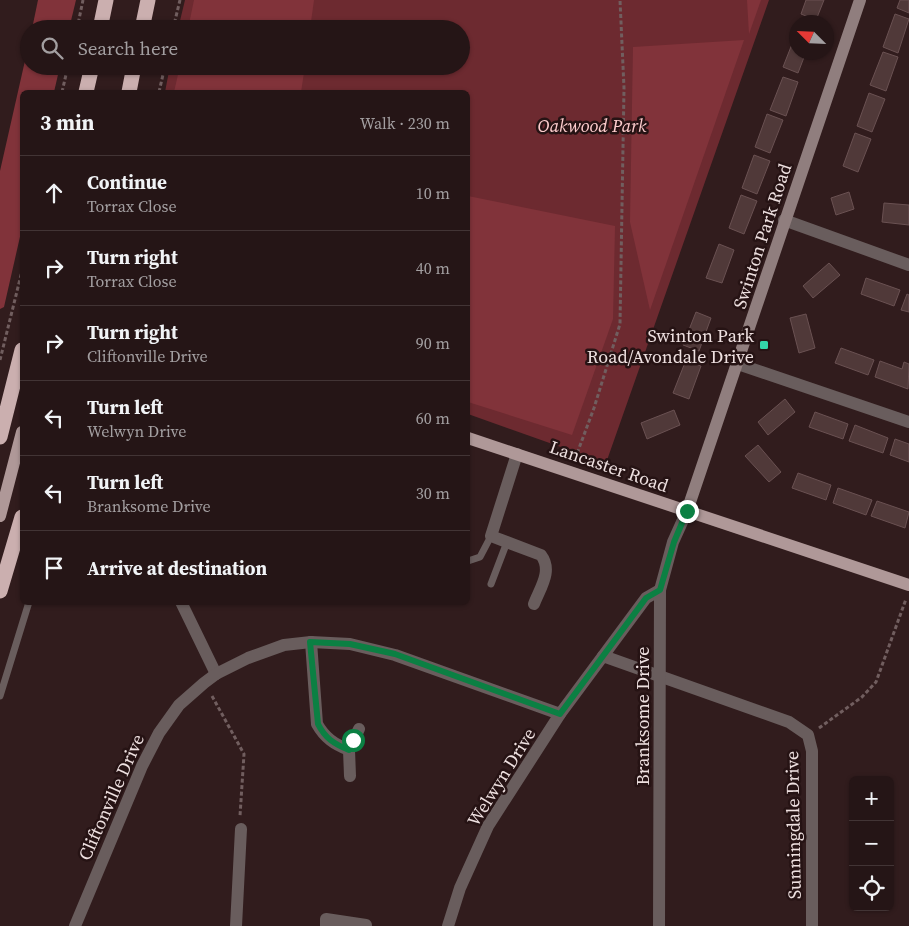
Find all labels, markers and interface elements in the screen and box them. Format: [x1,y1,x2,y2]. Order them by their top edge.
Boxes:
north arrow [789,15,834,60]
search box [20,20,470,75]
icon: search [38,34,66,62]
text: Search here [78,35,178,61]
text: 3 min [40,108,95,137]
text: Walk · 230 m [360,112,450,134]
park label: Oakwood Park [538,113,647,138]
street label: Swinton Park Road [727,160,797,312]
text: Continue [87,169,167,195]
icon: ahead [40,179,68,207]
text: 10 m [416,182,450,204]
text: Torrax Close [87,195,177,217]
text: Turn right [87,244,178,270]
icon: right [40,254,68,282]
text: 40 m [416,257,450,279]
text: Torrax Close [87,270,177,292]
text: Turn right [87,319,178,345]
place label: Swinton Park Road/Avondale Drive [587,323,754,369]
icon: right [40,329,68,357]
text: 90 m [416,332,450,354]
marker: Swinton Park Road/Avondale Drive [758,339,770,351]
text: Cliftonville Drive [87,345,208,367]
text: Turn left [87,394,163,420]
icon: left [40,404,68,432]
text: 60 m [416,407,450,429]
text: Welwyn Drive [87,420,186,442]
street label: Lancaster Road [546,434,672,498]
text: Turn left [87,469,163,495]
icon: left [40,479,68,507]
text: 30 m [416,482,450,504]
text: Branksome Drive [87,495,211,517]
route end [676,500,699,523]
icon: arrive [40,554,68,582]
text: Arrive at destination [87,555,267,581]
street label: Branksome Drive [630,646,655,786]
street label: Welwyn Drive [461,723,541,831]
route start [342,729,365,752]
street label: Cliftonville Drive [72,730,150,864]
street label: Sunningdale Drive [779,751,807,899]
map controls [849,776,894,911]
button: + [849,776,894,821]
button: − [849,821,894,866]
button: locate [849,866,894,911]

